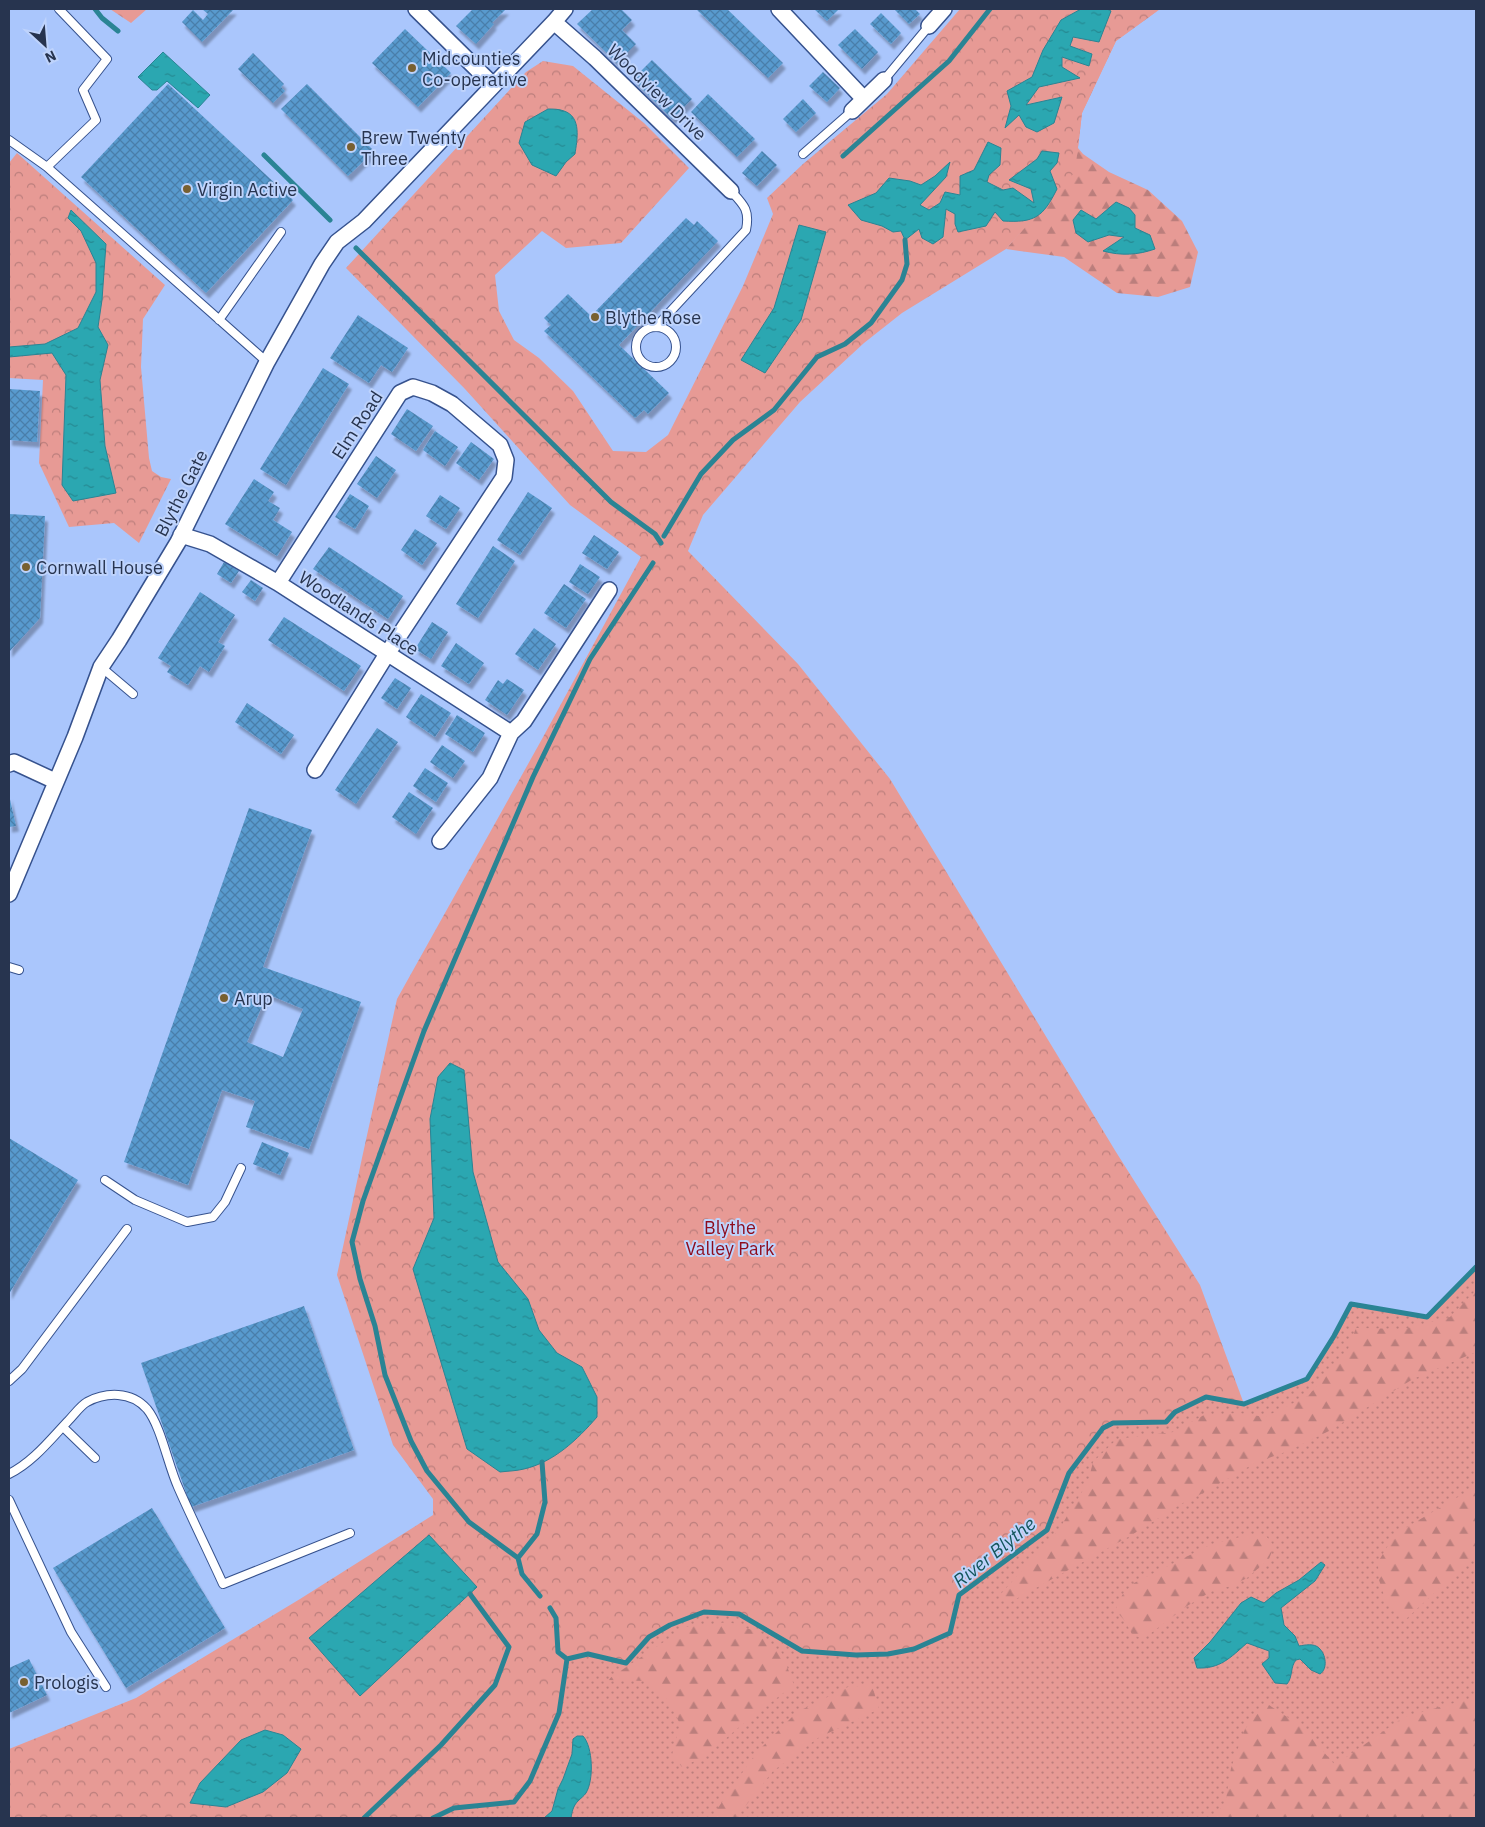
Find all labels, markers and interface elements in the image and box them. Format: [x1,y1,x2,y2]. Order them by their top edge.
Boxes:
north arrow [20,20,70,70]
street label: Woodview Drive [602,39,712,145]
text: N [42,46,59,67]
place label: Midcounties Co-operative [422,47,527,91]
marker: Midcounties Co-operative [406,62,418,74]
place label: Brew Twenty Three [361,126,466,170]
marker: Brew Twenty Three [345,141,357,153]
place label: Virgin Active [197,178,297,201]
marker: Virgin Active [181,183,193,195]
place label: Blythe Rose [605,306,701,329]
marker: Blythe Rose [589,311,601,323]
street label: Elm Road [326,387,388,463]
street label: Blythe Gate [149,446,213,540]
place label: Cornwall House [36,556,163,579]
marker: Cornwall House [20,561,32,573]
street label: Woodlands Place [295,566,424,661]
place label: Arup [234,987,273,1010]
marker: Arup [218,992,230,1004]
park label: Blythe Valley Park [685,1216,775,1260]
water label: River Blythe [948,1511,1040,1593]
place label: Prologis [34,1671,99,1694]
marker: Prologis [18,1676,30,1688]

